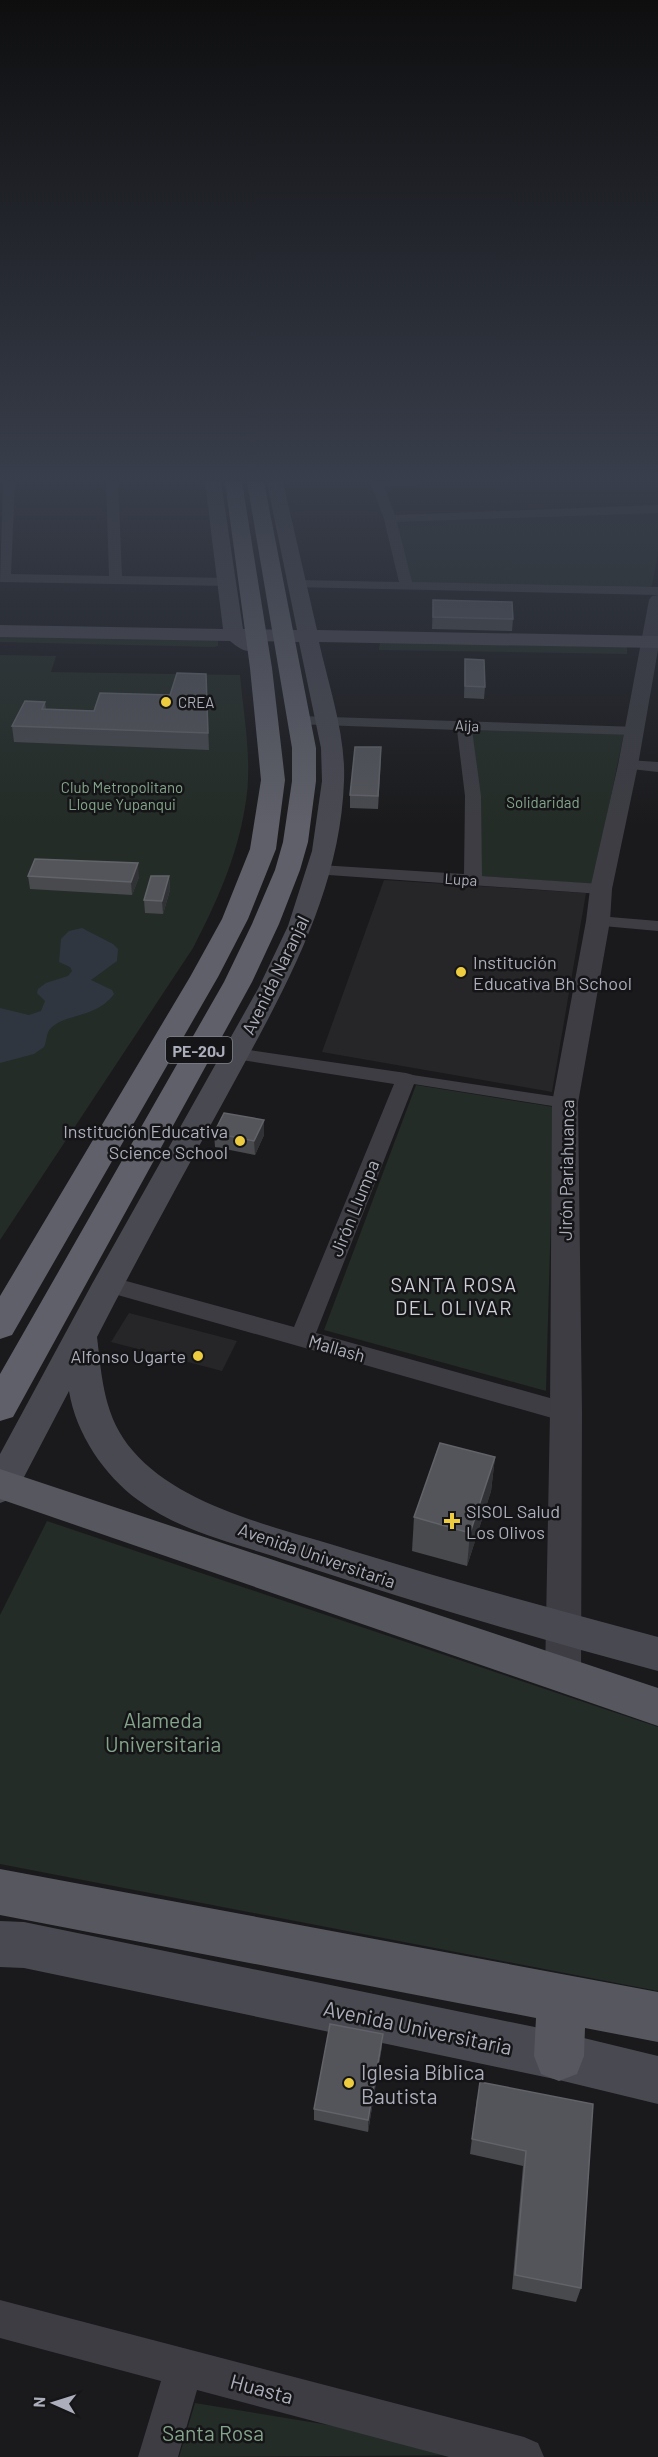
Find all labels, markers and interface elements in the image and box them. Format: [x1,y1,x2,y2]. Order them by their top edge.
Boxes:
place label: CREA [178,693,214,711]
marker: CREA [159,695,173,709]
street label: Aija [455,716,479,734]
park label: Club Metropolitano Lloque Yupanqui [61,778,183,813]
park label: Solidaridad [506,793,580,811]
street label: Lupa [444,869,478,889]
street label: Avenida Naranjal [237,912,313,1038]
place label: Institución Educativa Bh School [473,951,632,994]
marker: Institución Educativa Bh School [454,965,468,979]
road number: PE-20J [166,1037,232,1063]
street label: Jirón Pariahuanca [554,1099,578,1241]
place label: Institución Educativa Science School [63,1120,228,1163]
marker: Institución Educativa Science School [233,1134,247,1148]
street label: Jirón Llumpa [325,1156,383,1260]
district label: SANTA ROSA DEL OLIVAR [390,1272,518,1319]
street label: Mallash [306,1329,368,1367]
place label: Alfonso Ugarte [71,1345,186,1367]
marker: Alfonso Ugarte [191,1349,205,1363]
place label: SISOL Salud Los Olivos [466,1500,560,1543]
marker: SISOL Salud Los Olivos [443,1512,461,1530]
street label: Avenida Universitaria [236,1518,398,1592]
park label: Alameda Universitaria [105,1707,221,1756]
street label: Avenida Universitaria [321,1995,515,2059]
place label: Iglesia Bíblica Bautista [361,2059,485,2108]
marker: Iglesia Bíblica Bautista [342,2076,356,2090]
street label: Huasta [228,2368,296,2408]
north arrow [24,2373,84,2433]
text: N [29,2396,48,2408]
park label: Santa Rosa [162,2420,264,2445]

